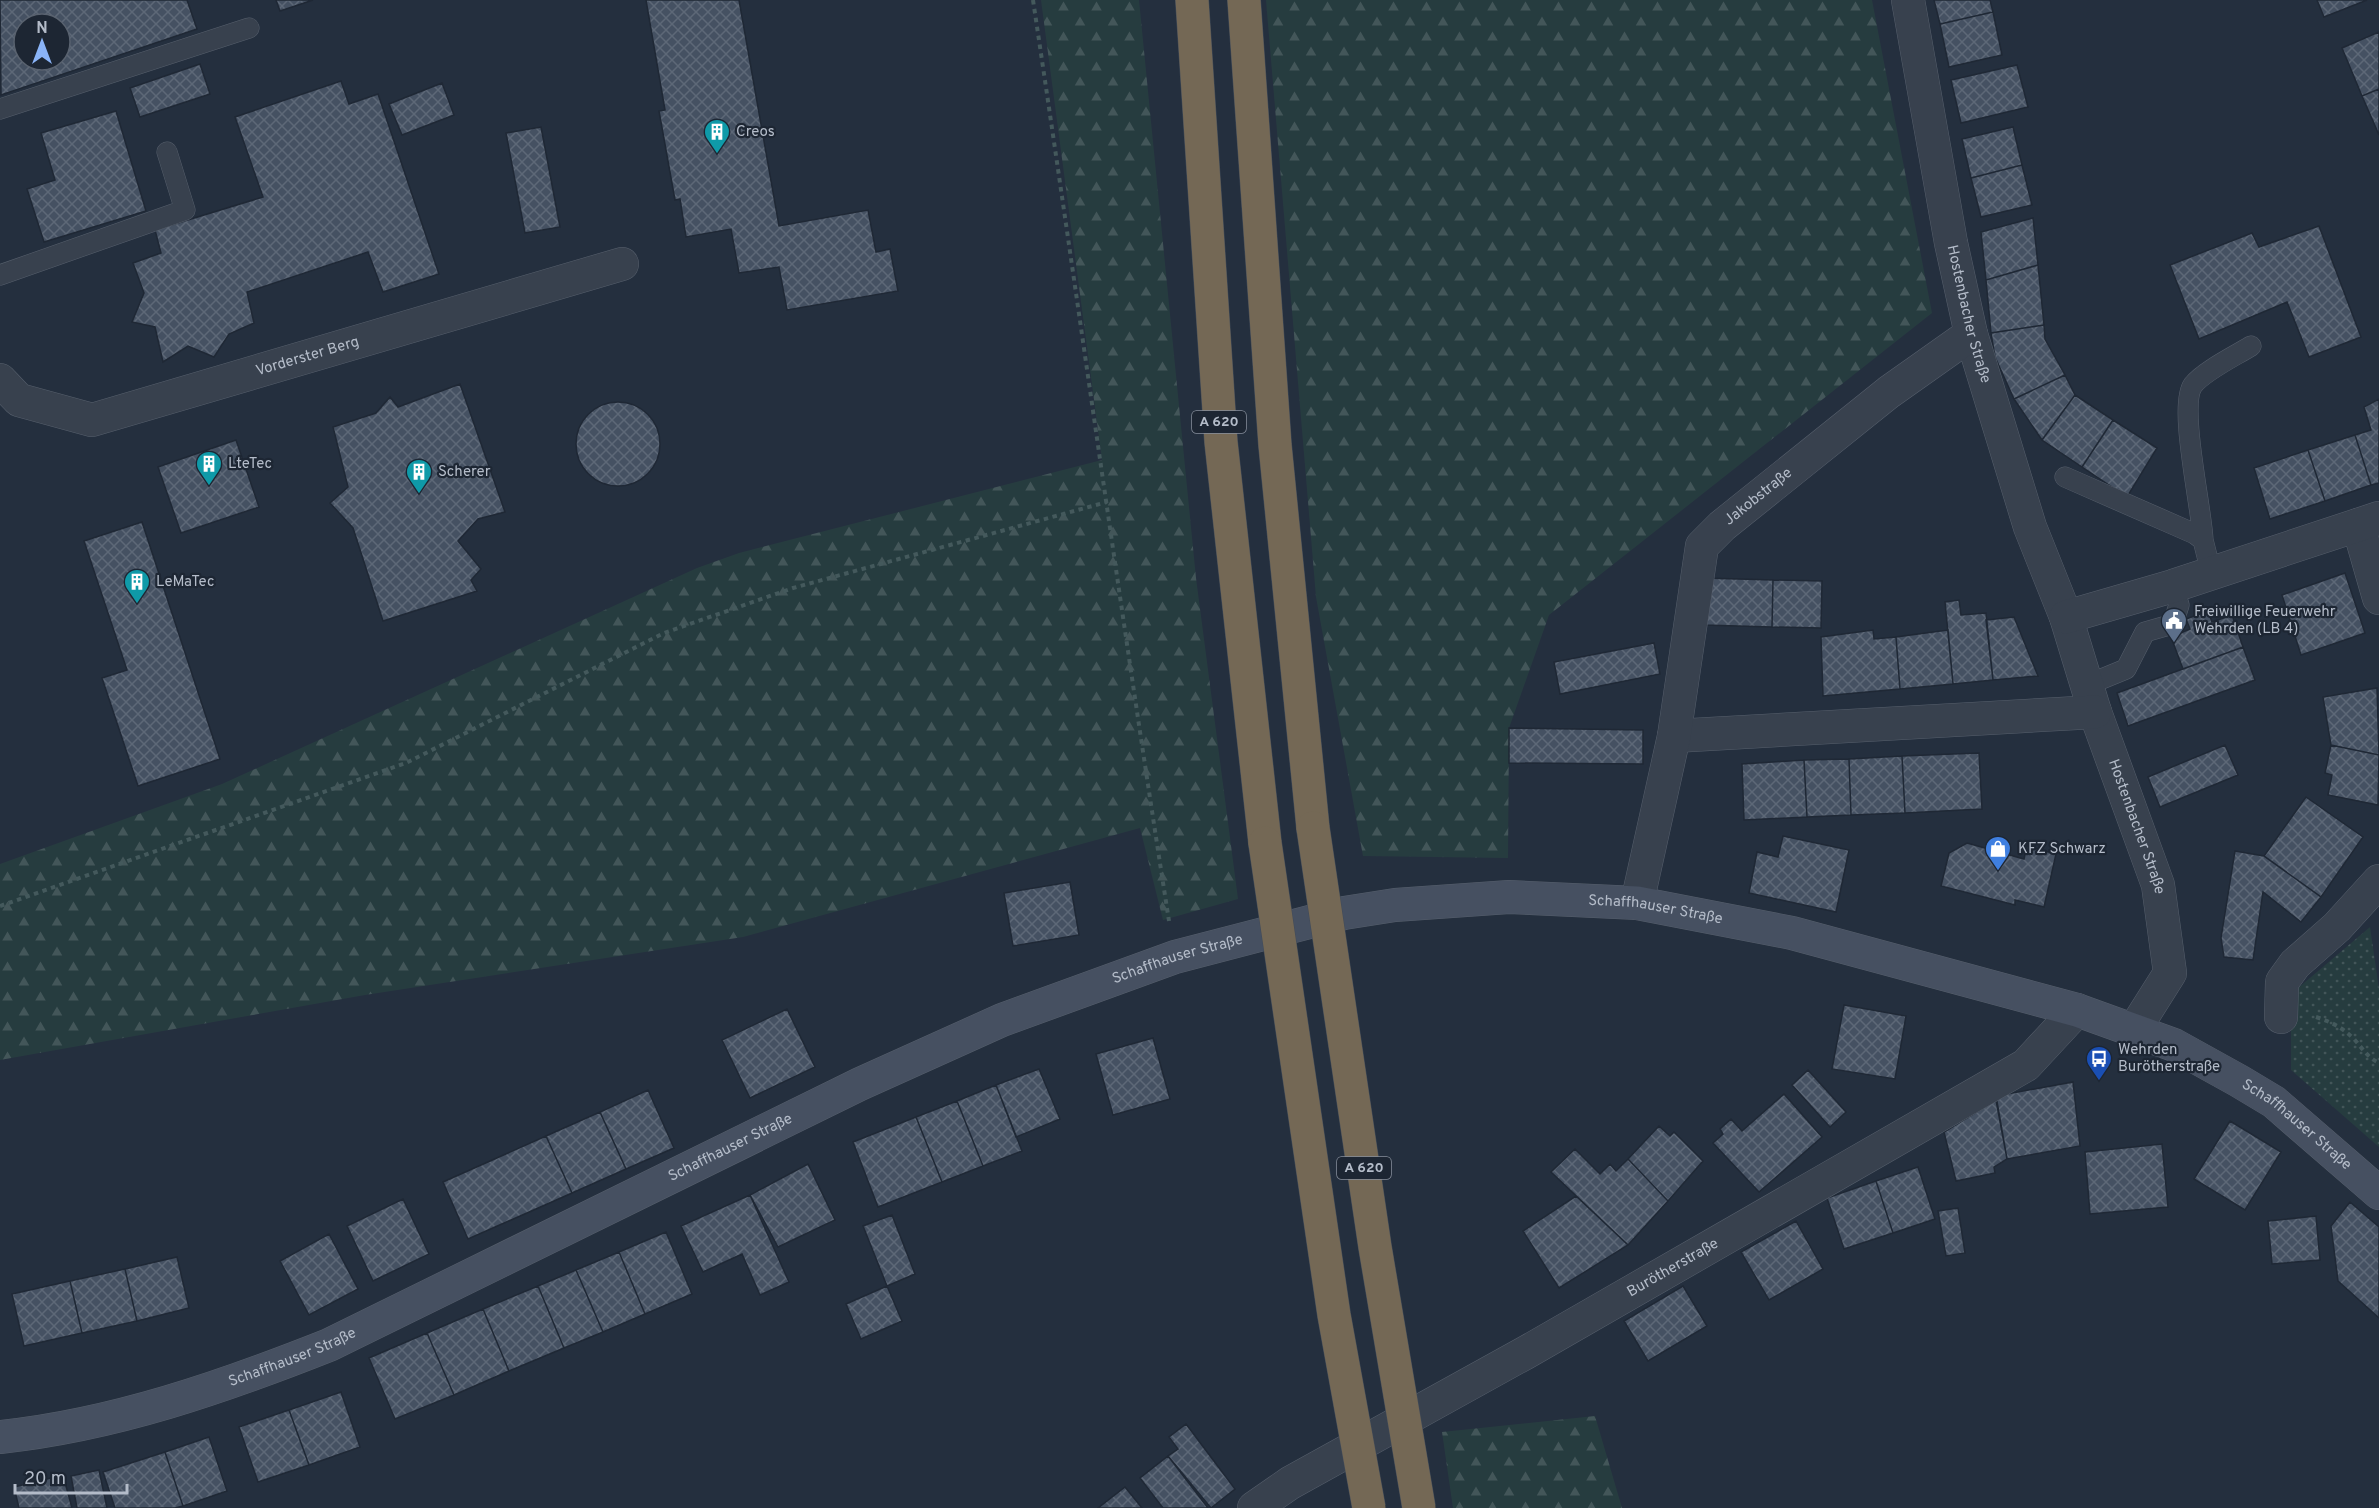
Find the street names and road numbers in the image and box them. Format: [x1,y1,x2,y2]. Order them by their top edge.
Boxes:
street label: Hostenbacher Straße [1942,243,1995,386]
street label: Vorderster Berg [254,332,361,381]
road number: A 620 [1192,411,1246,433]
street label: Jakobstraße [1720,464,1796,530]
street label: Hostenbacher Straße [2103,757,2169,895]
street label: Schaffhauser Straße [1588,891,1724,929]
street label: Schaffhauser Straße [1110,930,1245,989]
street label: Schaffhauser Straße [2238,1075,2356,1174]
street label: Schaffhauser Straße [665,1109,796,1186]
road number: A 620 [1337,1157,1391,1179]
street label: Burötherstraße [1624,1234,1722,1302]
street label: Schaffhauser Straße [226,1324,359,1391]

